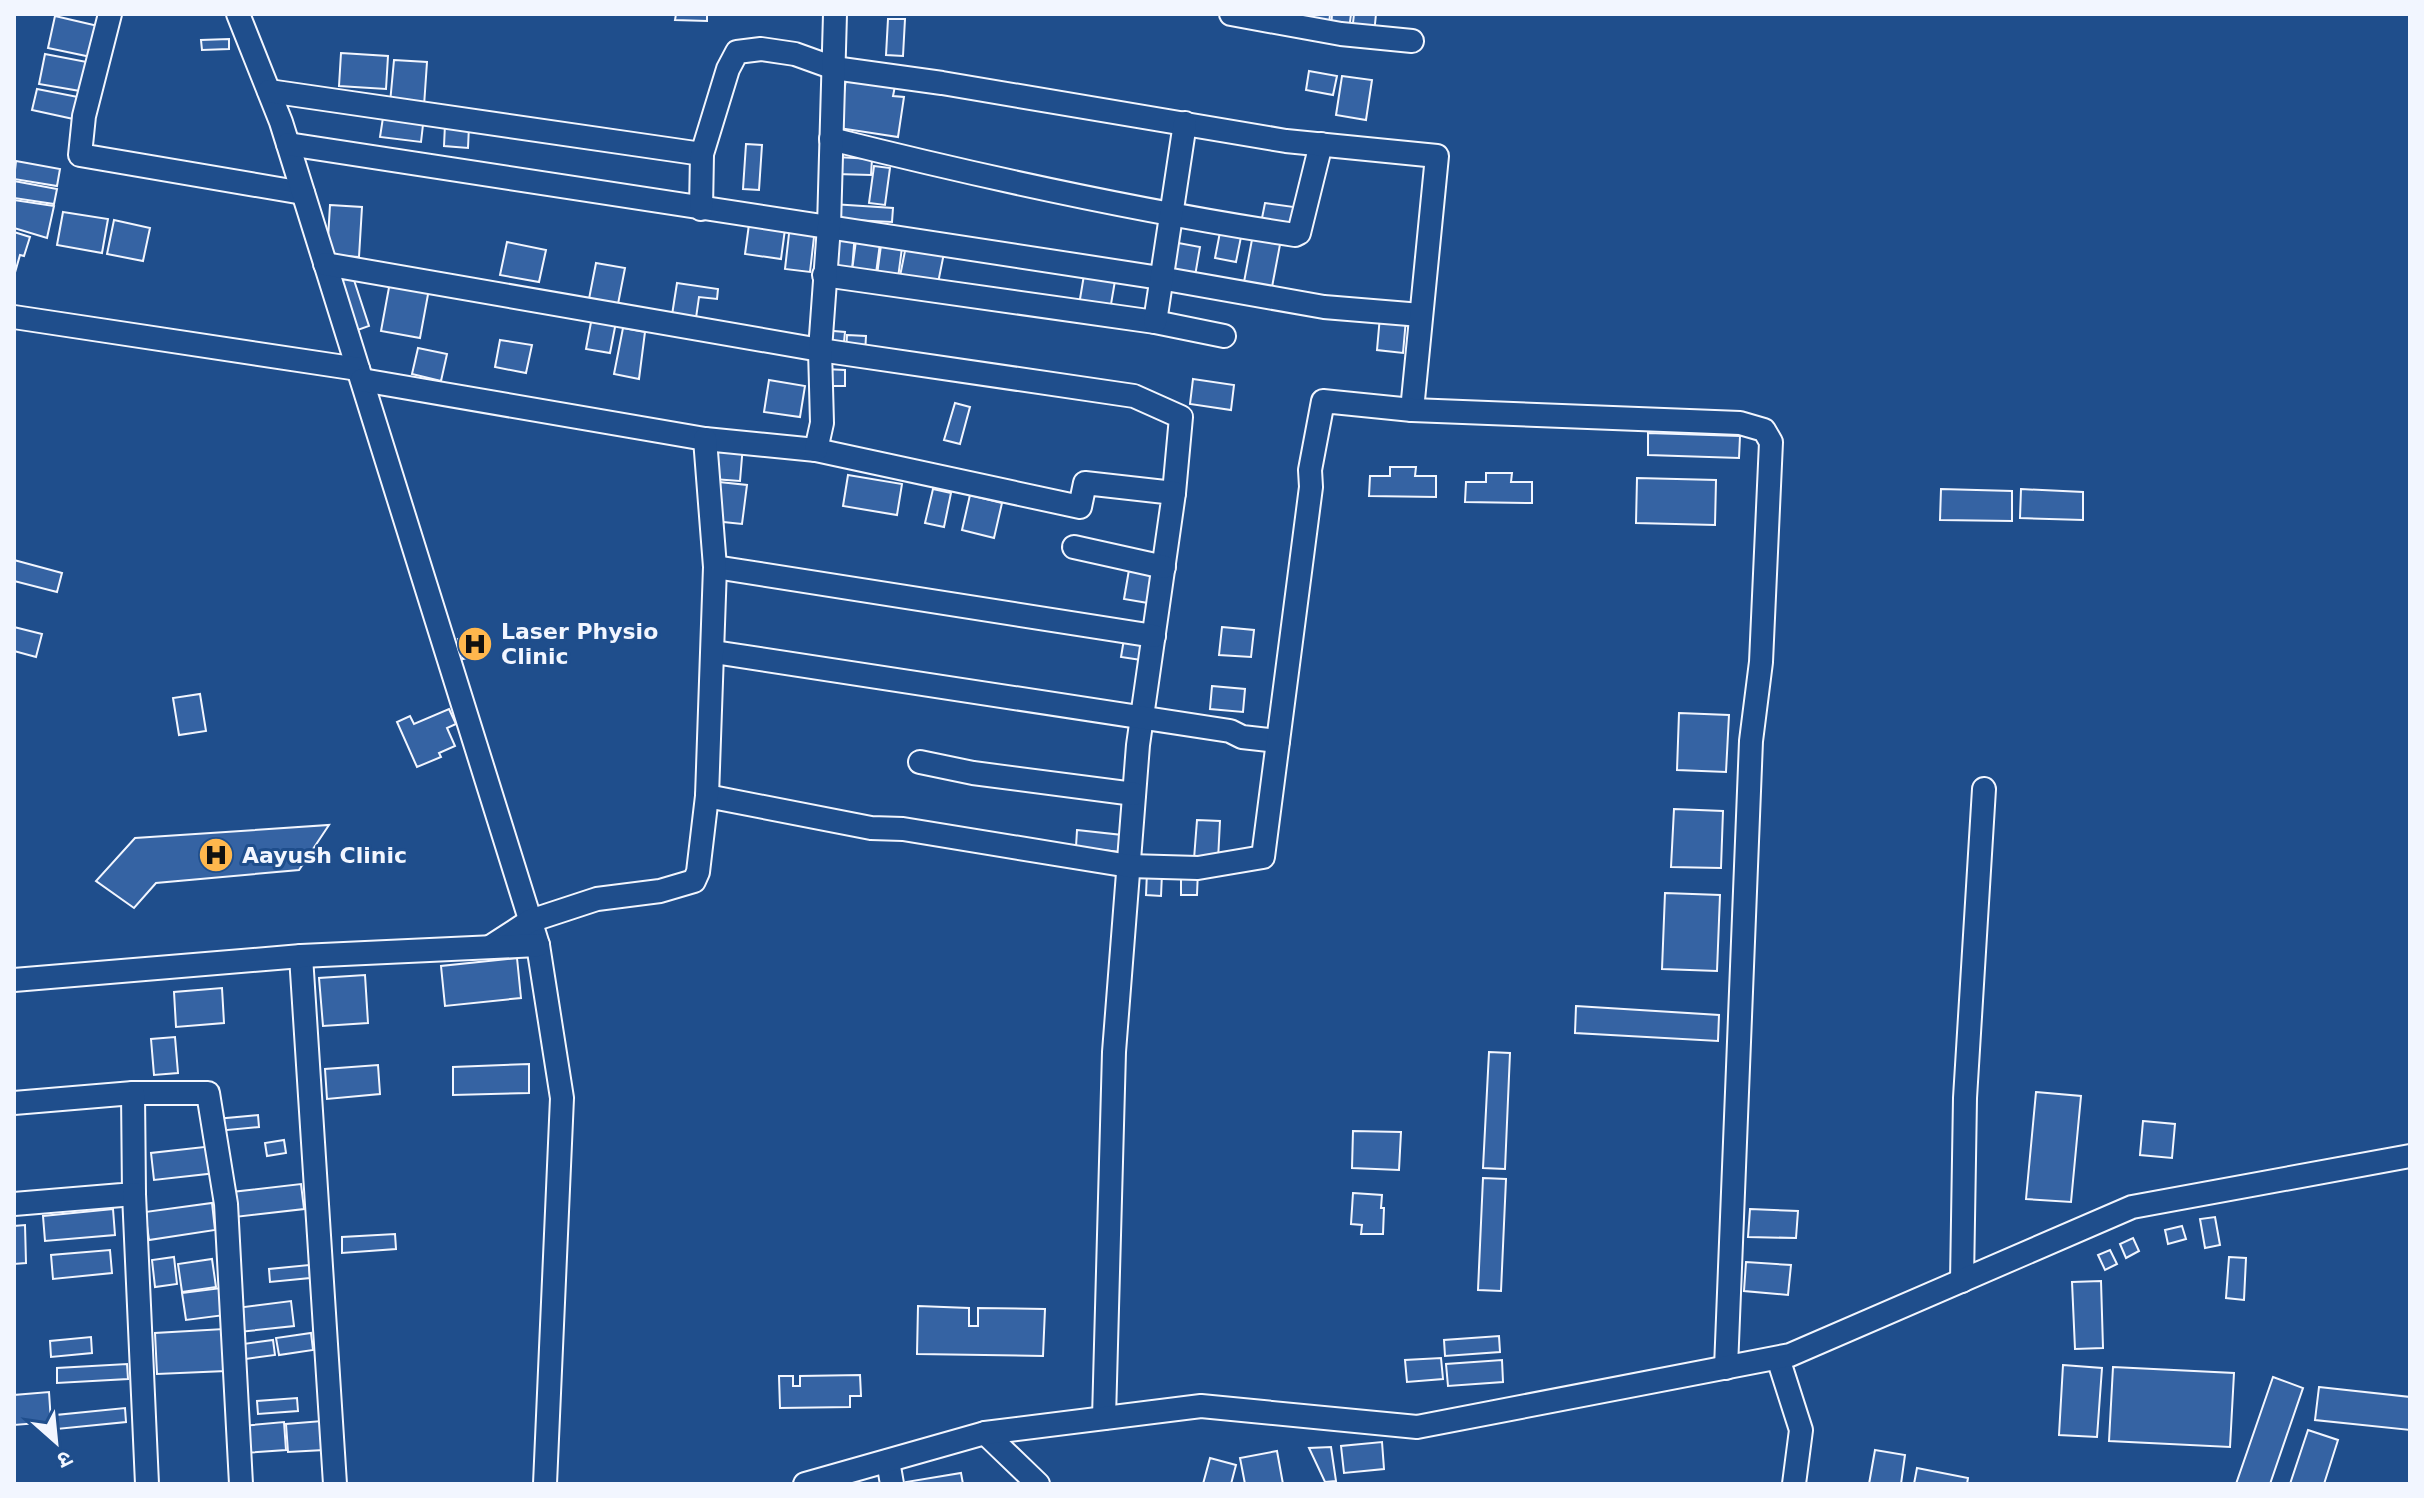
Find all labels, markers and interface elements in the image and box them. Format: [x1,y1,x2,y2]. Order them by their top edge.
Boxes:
place label: Laser Physio Clinic [501,619,658,669]
hospital icon: Laser Physio Clinic [456,625,494,663]
hospital icon: Aayush Clinic [197,836,235,874]
place label: Aayush Clinic [242,843,407,868]
north arrow [16,1402,96,1482]
text: उ [52,1445,76,1474]

